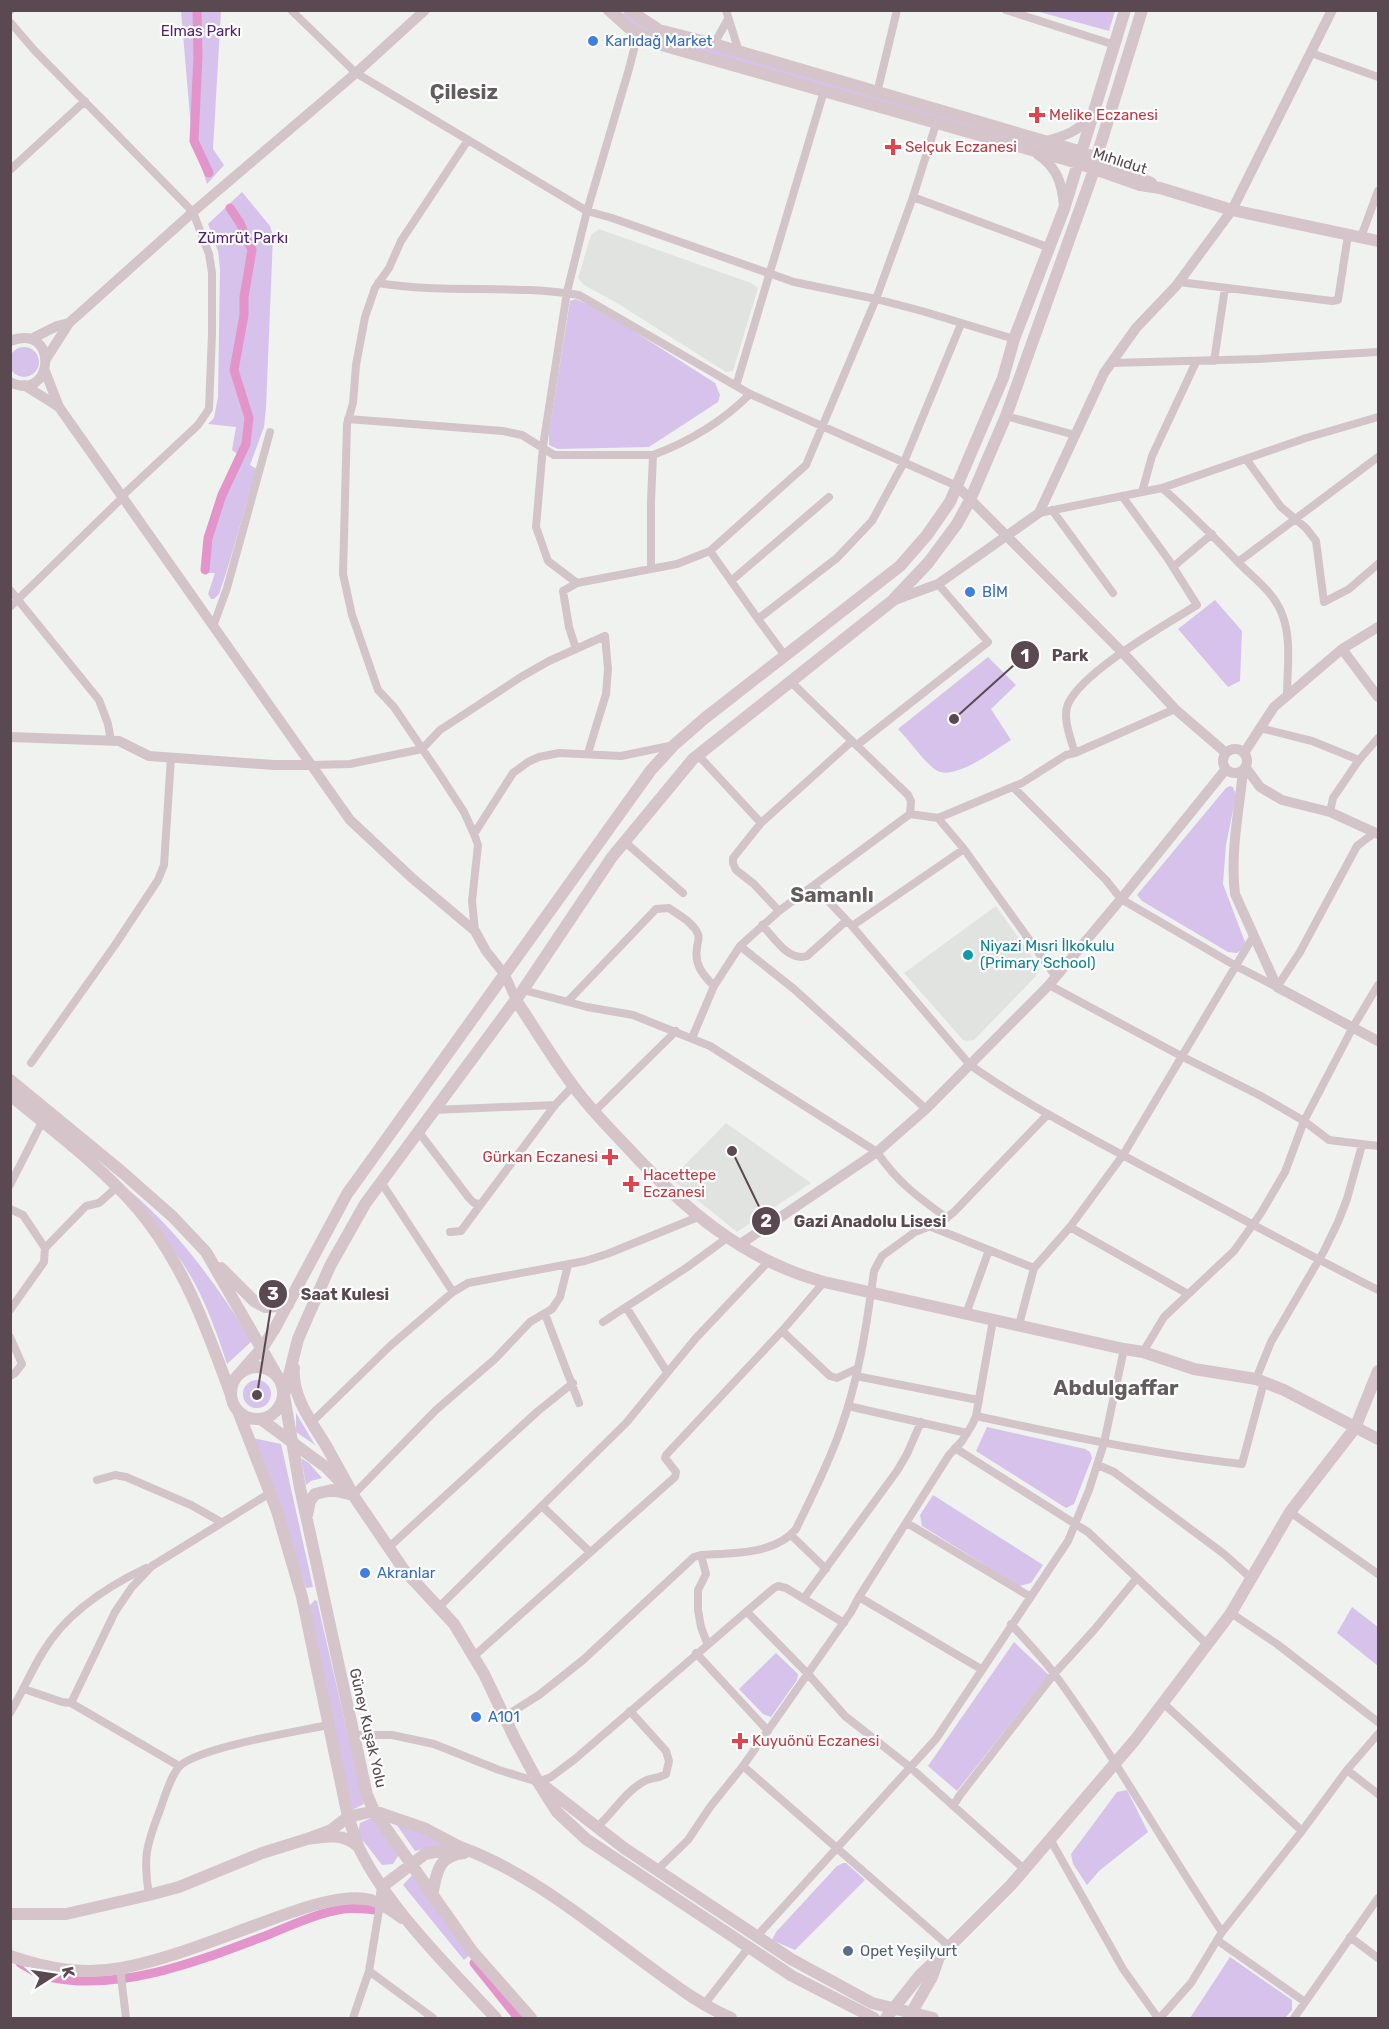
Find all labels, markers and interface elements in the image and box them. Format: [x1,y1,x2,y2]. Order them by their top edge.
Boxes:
park label: Elmas Parkı [161,22,241,40]
place label: Karlıdağ Market [605,32,713,50]
marker: Karlıdağ Market [586,34,600,48]
district label: Çilesiz [430,79,498,104]
place label: Melike Eczanesi [1049,106,1158,124]
marker: Melike Eczanesi [1030,108,1044,122]
place label: Selçuk Eczanesi [905,138,1017,156]
marker: Selçuk Eczanesi [886,140,900,154]
street label: Mıhlıdut [1091,144,1149,178]
park label: Zümrüt Parkı [198,229,288,247]
place label: BİM [982,583,1008,601]
marker: BİM [963,585,977,599]
callout: Park [1010,638,1101,672]
text: 1 [1021,645,1029,667]
text: Park [1052,646,1089,665]
district label: Samanlı [790,882,874,907]
place label: Niyazi Mısri İlkokulu (Primary School) [980,937,1115,972]
marker: Niyazi Mısri İlkokulu (Primary School) [961,948,975,962]
place label: Gürkan Eczanesi [482,1148,598,1166]
marker: Gürkan Eczanesi [603,1150,617,1164]
place label: Hacettepe Eczanesi [643,1166,716,1201]
marker: Hacettepe Eczanesi [624,1177,638,1191]
callout: Gazi Anadolu Lisesi [751,1204,958,1238]
text: 2 [760,1210,772,1232]
text: Gazi Anadolu Lisesi [794,1212,946,1231]
callout: Saat Kulesi [258,1277,401,1311]
text: 3 [267,1283,279,1305]
text: Saat Kulesi [301,1285,389,1304]
district label: Abdulgaffar [1053,1375,1179,1400]
place label: Akranlar [377,1564,436,1582]
marker: Akranlar [358,1566,372,1580]
street label: Güney Kuşak Yolu [345,1666,391,1790]
place label: A101 [488,1708,520,1726]
marker: A101 [469,1710,483,1724]
place label: Kuyuönü Eczanesi [752,1732,879,1750]
marker: Kuyuönü Eczanesi [733,1734,747,1748]
place label: Opet Yeşilyurt [860,1942,957,1960]
marker: Opet Yeşilyurt [841,1944,855,1958]
north arrow [24,1945,84,2005]
text: K [58,1965,79,1980]

